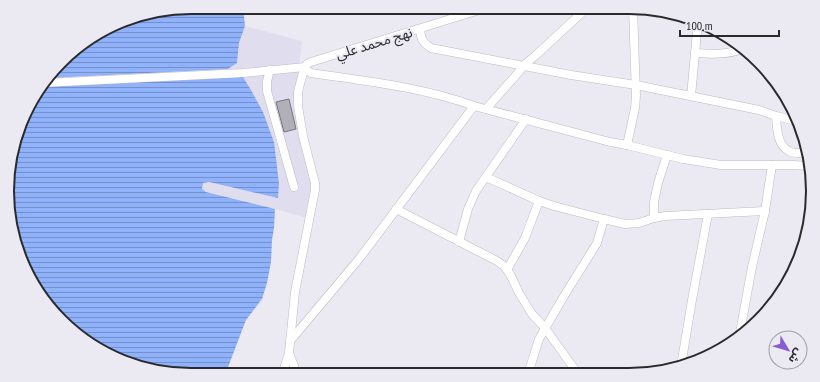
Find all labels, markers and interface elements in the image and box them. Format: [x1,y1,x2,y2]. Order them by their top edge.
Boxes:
scale bar [680,12,779,38]
text: 100 m [686,18,713,33]
street label: نهج محمد علي [333,23,415,65]
north arrow [768,330,808,370]
text: ش [786,346,806,366]

